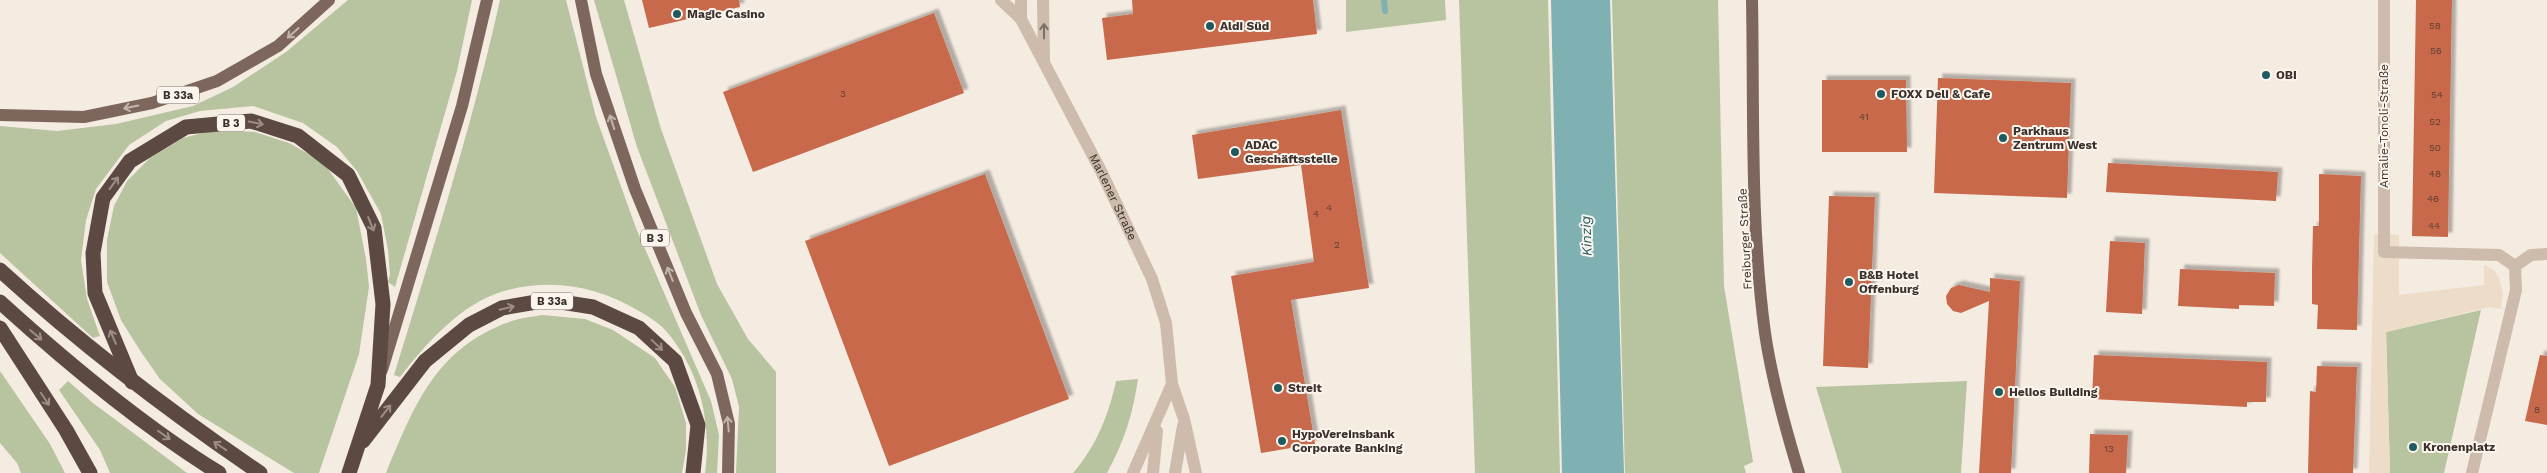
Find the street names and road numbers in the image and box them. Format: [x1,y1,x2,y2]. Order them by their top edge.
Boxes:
street label: Amalie-Tonoli-Straße [2377,64,2391,188]
road number: B 33a [157,86,199,104]
road number: B 3 [217,115,245,132]
street label: Marlener Straße [1086,151,1140,243]
street label: Freiburger Straße [1735,188,1755,290]
road number: B 3 [641,230,669,247]
road number: B 33a [531,292,573,310]

